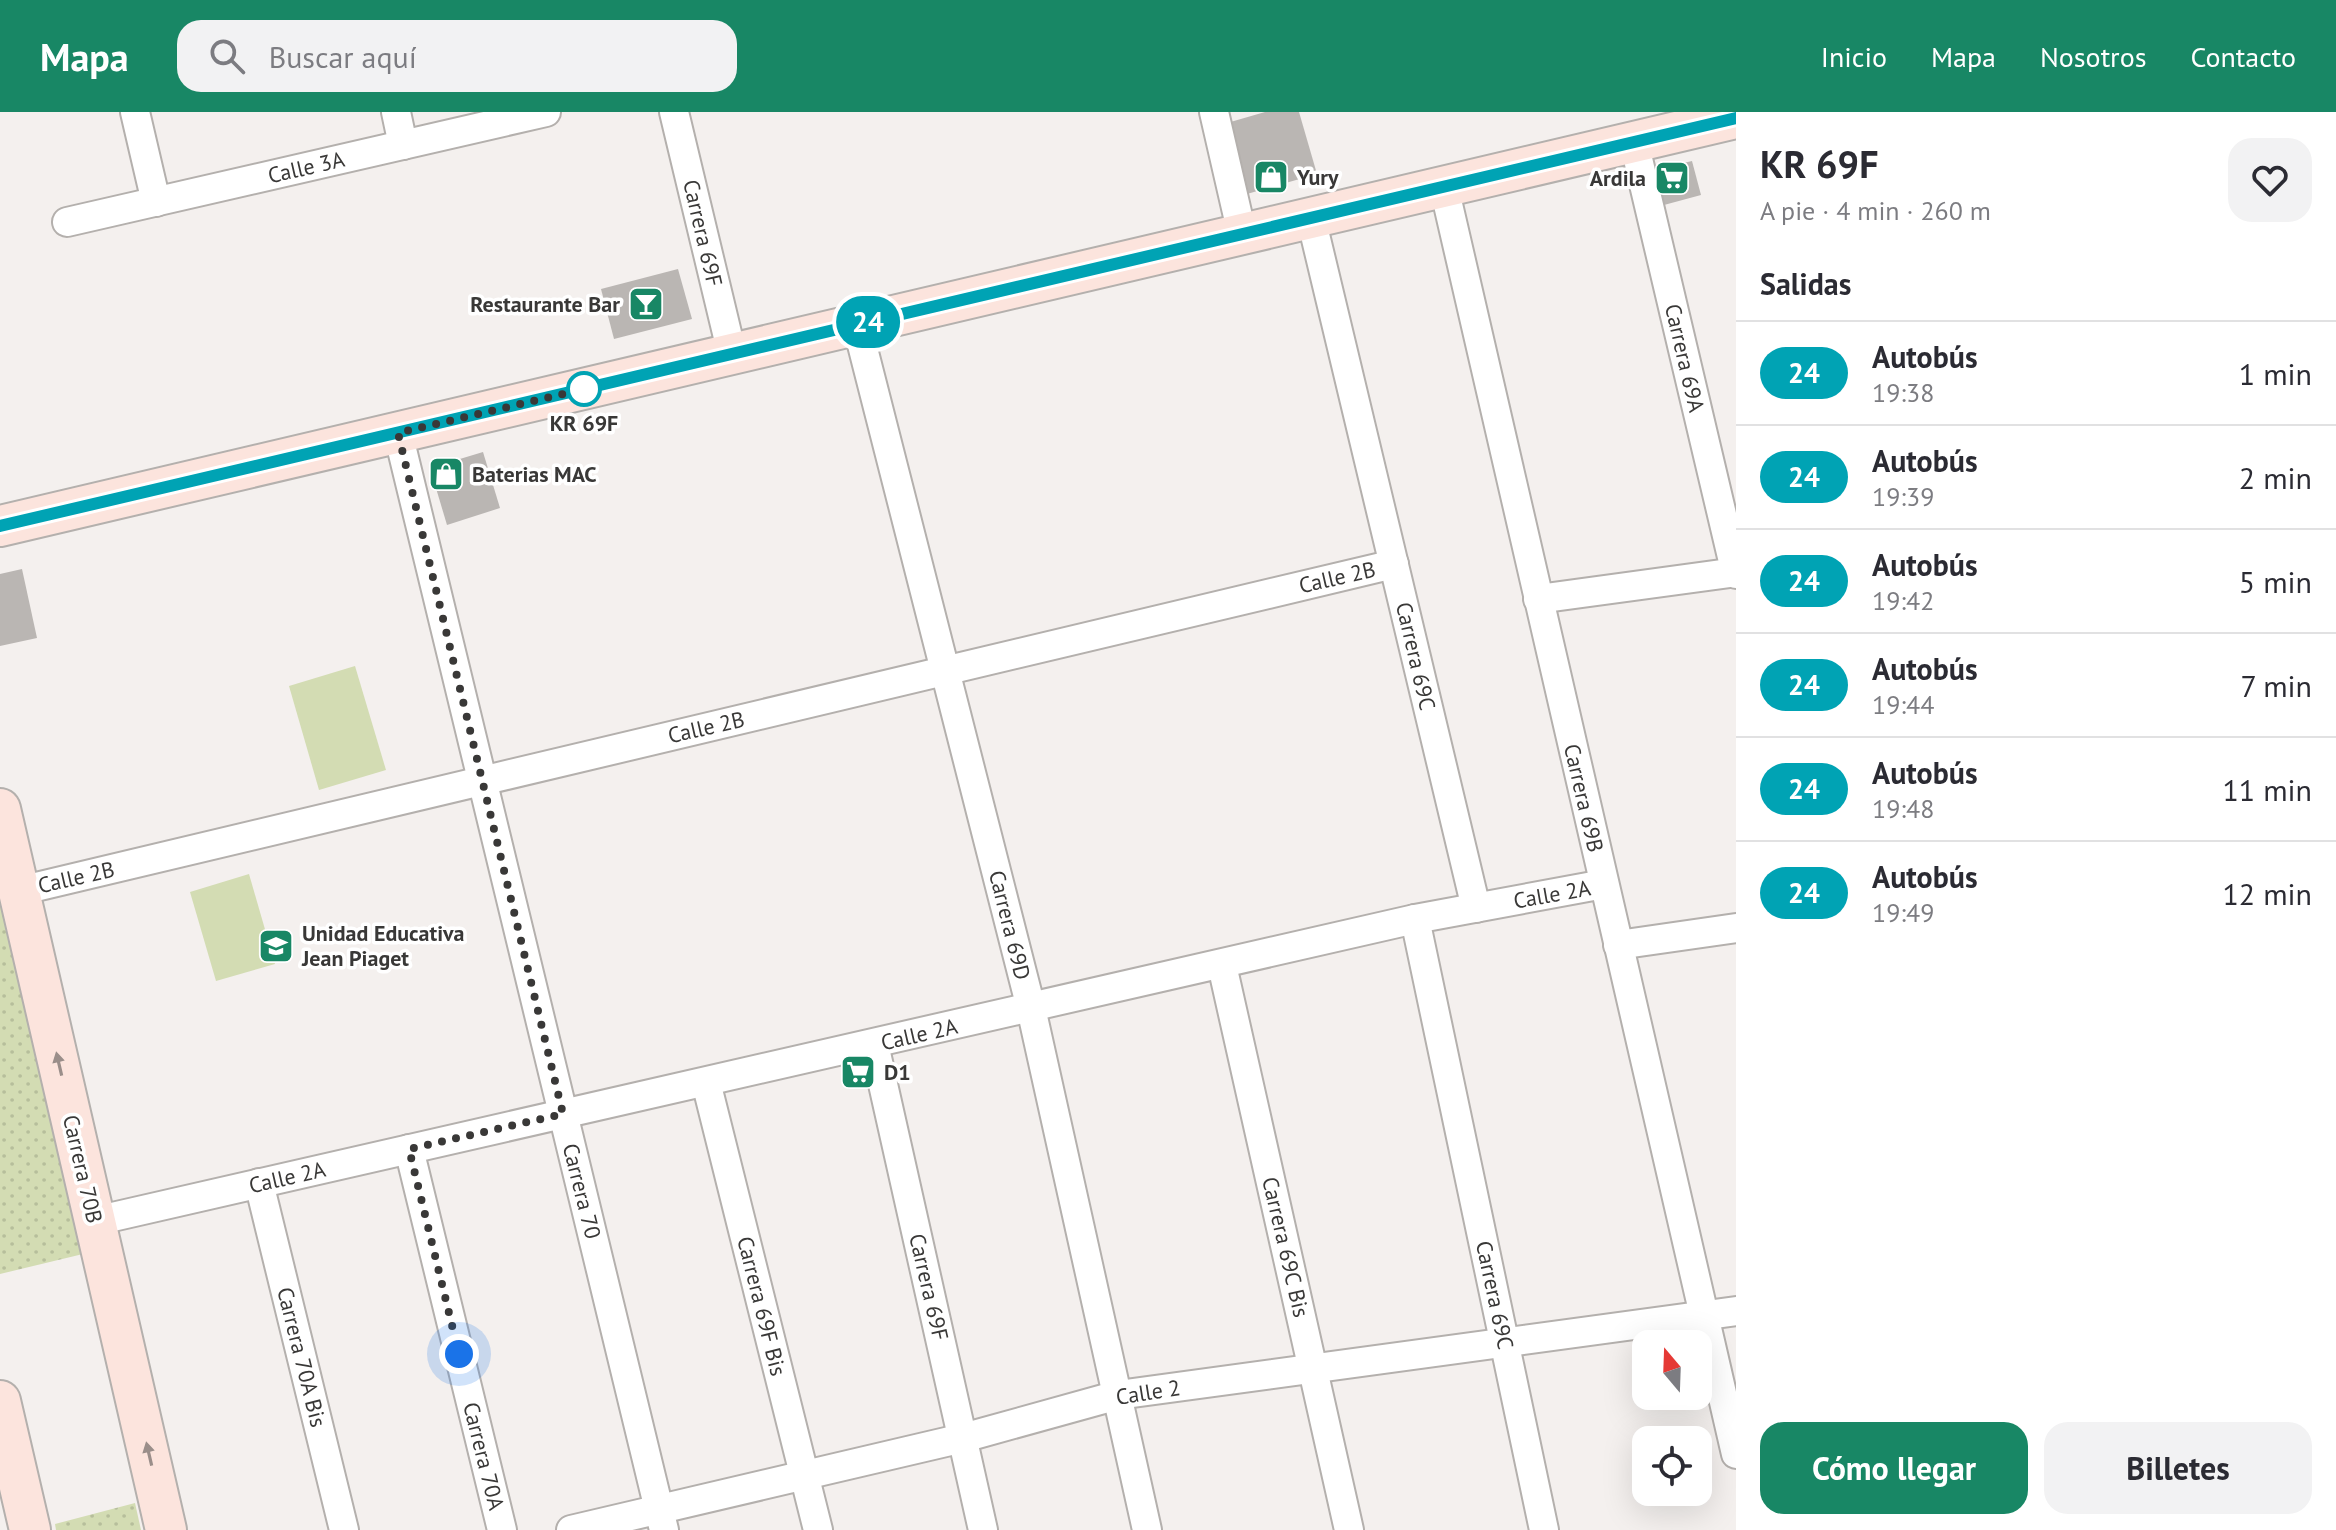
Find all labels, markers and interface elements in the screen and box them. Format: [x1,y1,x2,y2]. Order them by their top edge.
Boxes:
search box [177,20,737,92]
text: Mapa [40,32,129,81]
icon: search [205,34,249,78]
text: Buscar aquí [269,37,417,76]
text: Inicio [1821,38,1887,75]
text: Mapa [1931,38,1996,75]
text: Nosotros [2040,38,2146,75]
text: Contacto [2190,38,2296,75]
button: heart [2228,138,2312,222]
text: KR 69F [1760,139,1878,188]
street label: Calle 3A [265,145,347,189]
shop icon: Yury [1252,158,1290,196]
supermarket icon: Ardila [1653,159,1691,197]
place label: Yury [1296,163,1339,191]
place label: Ardila [1590,164,1646,192]
street label: Carrera 69F [677,177,729,289]
text: A pie · 4 min · 260 m [1760,194,1991,227]
text: Salidas [1760,264,1851,303]
bar icon: Restaurante Bar [627,285,665,323]
place label: Restaurante Bar [470,290,620,318]
line badge: 24 [832,296,904,348]
street label: Carrera 69A [1659,301,1711,415]
text: 24 [852,303,884,340]
text: Autobús [1872,337,1978,376]
text: 24 [1788,354,1820,391]
text: 1 min [2239,354,2312,393]
marker: KR 69F [567,372,601,406]
text: 19:38 [1872,376,1934,409]
place label: KR 69F [550,409,618,437]
text: Autobús [1872,441,1978,480]
shop icon: Baterias MAC [427,455,465,493]
text: 24 [1788,458,1820,495]
text: 2 min [2239,458,2312,497]
place label: Baterias MAC [472,460,597,488]
text: 19:39 [1872,480,1934,513]
text: Autobús [1872,545,1978,584]
street label: Calle 2B [1296,555,1378,599]
text: 24 [1788,562,1820,599]
text: 5 min [2239,562,2312,601]
text: 19:42 [1872,584,1934,617]
street label: Carrera 69C [1390,599,1442,713]
text: Autobús [1872,649,1978,688]
text: 24 [1788,666,1820,703]
text: 7 min [2240,666,2312,705]
text: 19:44 [1872,688,1934,721]
street label: Calle 2B [665,705,747,749]
street label: Carrera 69B [1558,741,1610,855]
text: Autobús [1872,753,1978,792]
text: 24 [1788,770,1820,807]
text: 11 min [2222,770,2312,809]
text: 19:48 [1872,792,1934,825]
street label: Calle 2B [35,855,117,899]
text: Autobús [1872,857,1978,896]
street label: Carrera 69D [983,867,1037,983]
street label: Calle 2A [1511,873,1593,915]
text: 24 [1788,874,1820,911]
text: 12 min [2222,874,2312,913]
text: 19:49 [1872,896,1934,929]
place label: Unidad Educativa Jean Piaget [301,919,465,972]
school or university icon: Unidad Educativa Jean Piaget [257,927,295,965]
street label: Calle 2A [878,1012,960,1056]
one-way arrow [52,1051,65,1076]
supermarket icon: D1 [839,1053,877,1091]
place label: D1 [884,1058,911,1086]
street label: Carrera 70B [57,1112,109,1226]
street label: Carrera 70 [557,1140,607,1242]
street label: Calle 2A [246,1155,328,1199]
street label: Carrera 69C Bis [1256,1174,1316,1320]
street label: Carrera 69F [903,1231,955,1343]
street label: Carrera 69F Bis [731,1233,793,1379]
street label: Carrera 69C [1470,1238,1520,1352]
street label: Carrera 70A Bis [271,1284,333,1430]
north arrow [1632,1330,1712,1410]
map controls [1632,1330,1712,1506]
your location [439,1334,479,1374]
street label: Calle 2 [1114,1373,1182,1411]
street label: Carrera 70A [457,1399,511,1513]
button: Cómo llegar [1760,1422,2028,1514]
button: Billetes [2044,1422,2312,1514]
button: locate [1632,1426,1712,1506]
one-way arrow [142,1441,154,1466]

